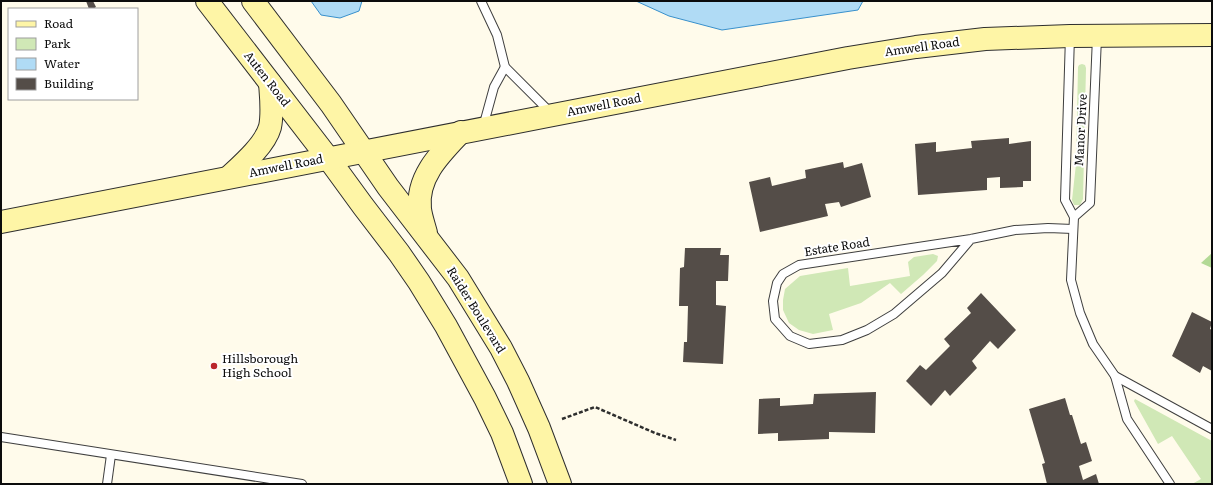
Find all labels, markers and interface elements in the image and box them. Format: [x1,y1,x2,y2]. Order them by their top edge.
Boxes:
legend [8,8,138,100]
text: Road [44,14,74,32]
street label: Amwell Road [883,32,961,60]
text: Park [44,34,71,52]
street label: Auten Road [240,47,296,110]
text: Water [44,54,80,72]
text: Building [44,74,94,92]
street label: Amwell Road [565,88,643,120]
street label: Manor Drive [1069,93,1091,167]
street label: Amwell Road [247,149,325,181]
street label: Estate Road [803,232,872,260]
street label: Raider Boulevard [443,263,511,357]
place label: Hillsborough High School [222,349,298,381]
marker: Hillsborough High School [209,361,219,371]

